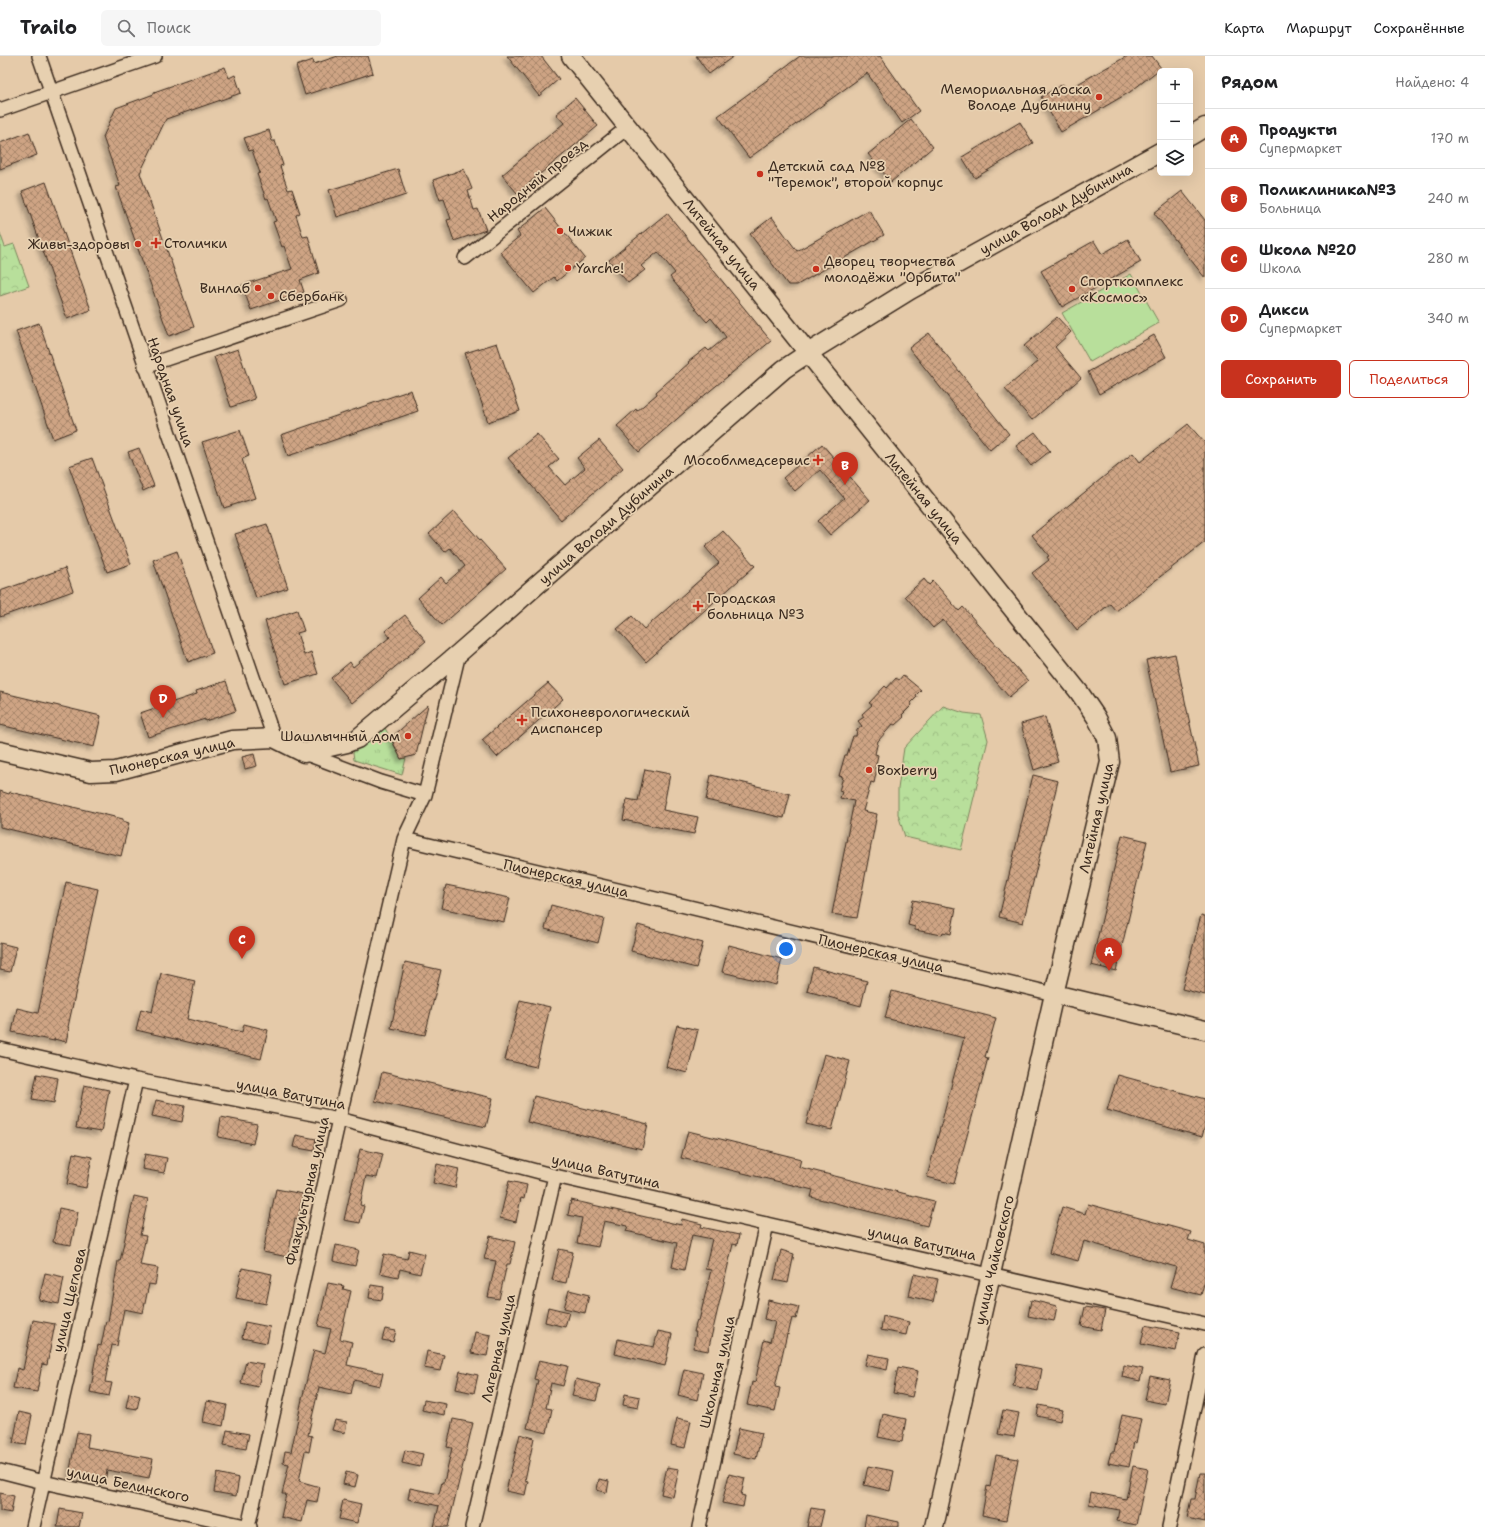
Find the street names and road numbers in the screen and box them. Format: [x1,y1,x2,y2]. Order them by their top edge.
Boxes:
street label: Народный проезд [483,134,591,226]
street label: улица Володи Дубинина [976,159,1136,259]
street label: Литейная улица [679,194,765,294]
street label: Народная улица [144,335,198,450]
street label: Литейная улица [881,448,967,548]
street label: улица Володи Дубинина [535,462,677,588]
street label: Пионерская улица [108,733,237,779]
street label: Литейная улица [1075,761,1118,875]
street label: Пионерская улица [502,855,631,901]
street label: Пионерская улица [817,930,946,976]
street label: улица Ватутина [235,1075,347,1113]
street label: Физкультурная улица [281,1114,333,1267]
street label: улица Ватутина [550,1150,662,1192]
street label: улица Чайковского [970,1193,1018,1327]
street label: улица Ватутина [866,1222,978,1264]
street label: улица Щеглова [48,1246,90,1354]
street label: Лагерная улица [477,1292,519,1404]
street label: Школьная улица [695,1314,739,1430]
street label: улица Белинского [65,1462,191,1506]

